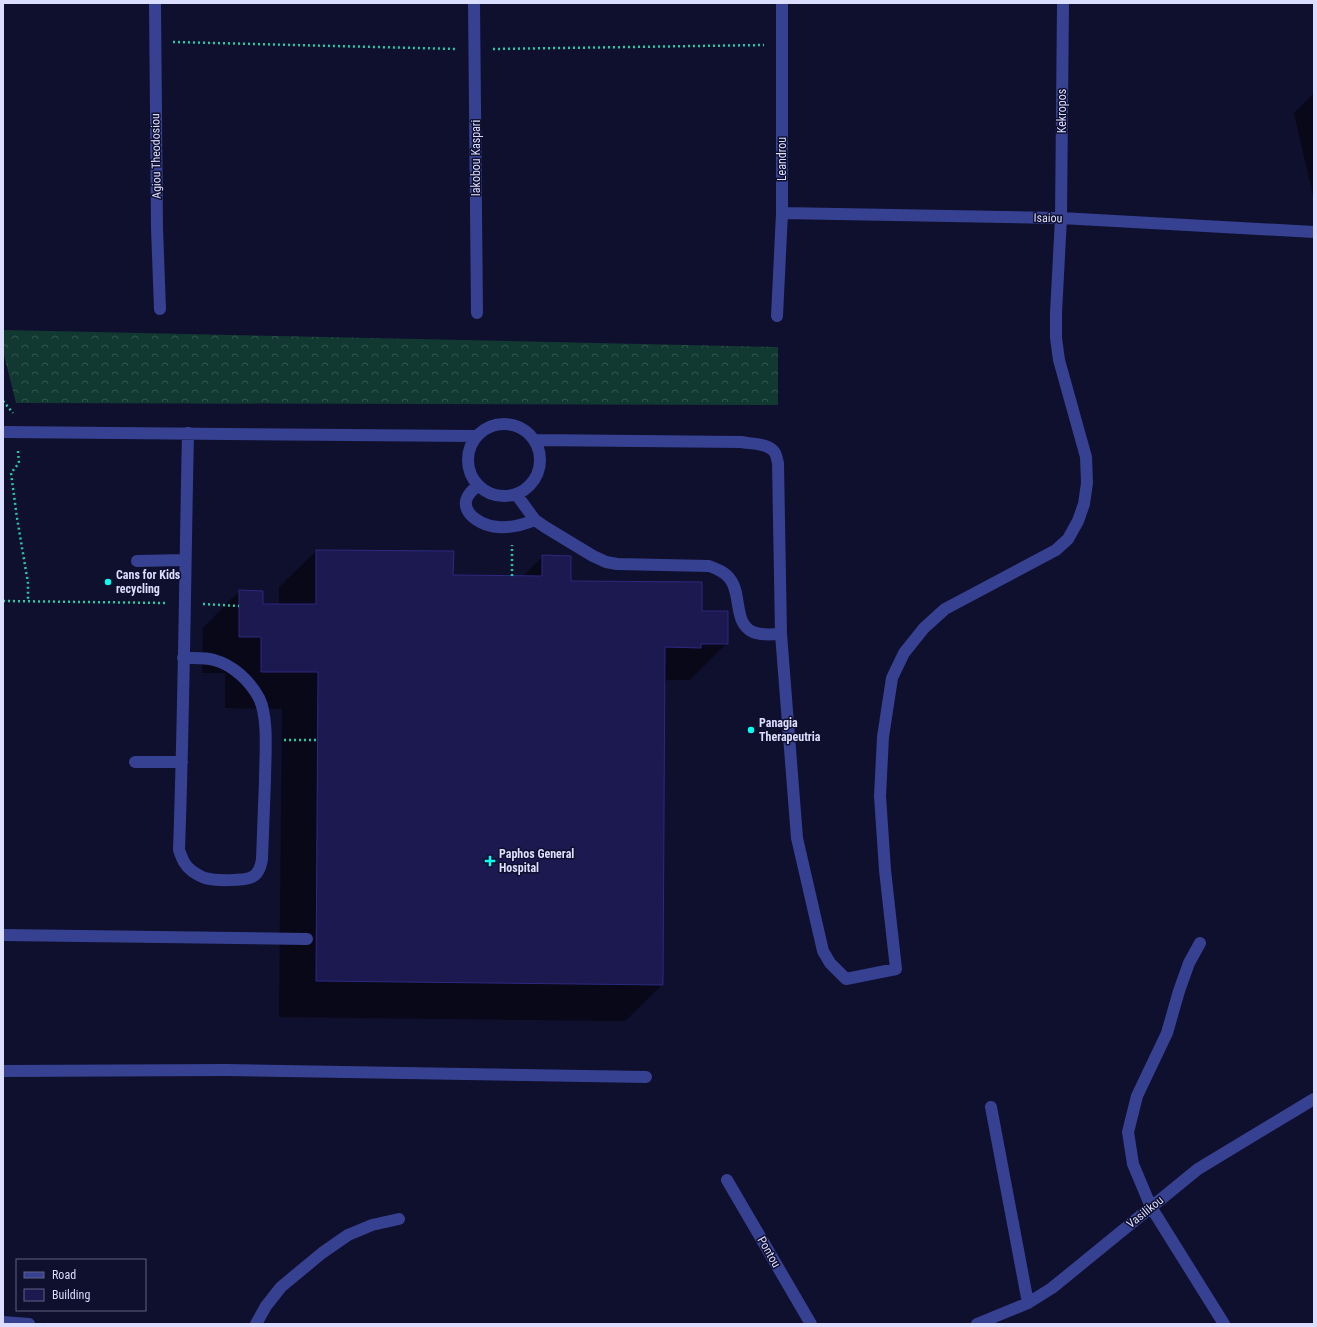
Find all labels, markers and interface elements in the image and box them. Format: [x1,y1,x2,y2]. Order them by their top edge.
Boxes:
street label: Kekropos [1055,89,1069,133]
street label: Agiou Theodosiou [148,113,164,199]
street label: Iakobou Kaspari [469,120,483,196]
street label: Leandrou [775,137,789,181]
street label: Isaiou [1033,211,1063,225]
place label: Cans for Kids recycling [116,568,181,596]
marker: Cans for Kids recycling [103,577,113,587]
place label: Panagia Therapeutria [759,716,821,744]
marker: Panagia Therapeutria [746,725,756,735]
place label: Paphos General Hospital [499,847,574,875]
marker: Paphos General Hospital [484,855,496,867]
street label: Vasilikou [1124,1193,1166,1231]
street label: Pontou [755,1234,784,1270]
legend [16,1259,146,1311]
text: Road [52,1268,76,1282]
text: Building [52,1288,90,1302]

